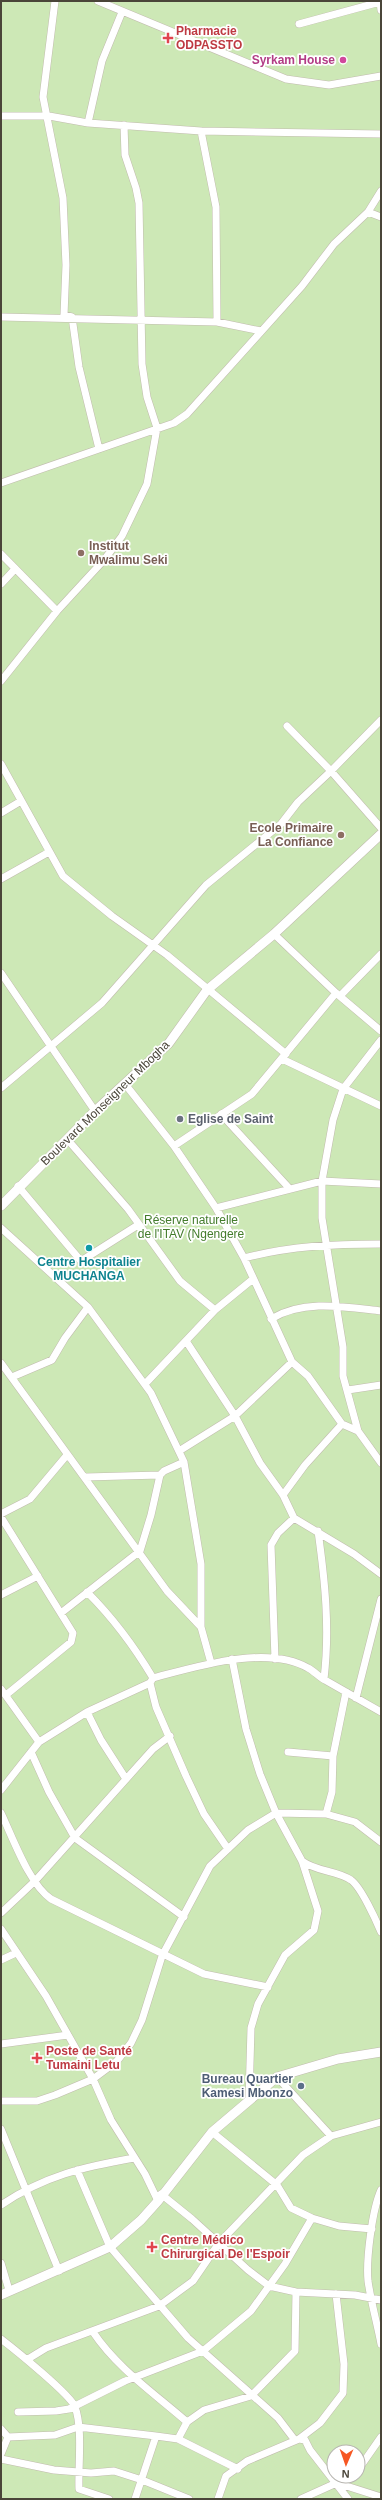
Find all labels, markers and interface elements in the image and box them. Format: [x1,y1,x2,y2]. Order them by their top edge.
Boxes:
place label: Pharmacie ODPASSTO [176,24,242,52]
marker: Pharmacie ODPASSTO [163,33,173,43]
place label: Syrkam House [252,53,335,67]
marker: Syrkam House [338,55,348,65]
place label: Institut Mwalimu Seki [89,539,168,567]
marker: Institut Mwalimu Seki [76,548,86,558]
place label: Ecole Primaire La Confiance [250,821,333,849]
marker: Ecole Primaire La Confiance [336,830,346,840]
street label: Boulevard Monseigneur Mbogha [38,1037,172,1168]
place label: Eglise de Saint [188,1112,273,1126]
marker: Eglise de Saint [175,1114,185,1124]
park label: Réserve naturelle de l'ITAV (Ngengere [138,1213,245,1241]
marker: Centre Hospitalier MUCHANGA [84,1243,94,1253]
place label: Centre Hospitalier MUCHANGA [37,1255,141,1283]
place label: Poste de Santé Tumaini Letu [46,2044,132,2072]
marker: Poste de Santé Tumaini Letu [31,2052,43,2064]
place label: Bureau Quartier Kamesi Mbonzo [202,2072,293,2100]
marker: Bureau Quartier Kamesi Mbonzo [296,2081,306,2091]
place label: Centre Médico Chirurgical De l'Espoir [161,2233,290,2261]
marker: Centre Médico Chirurgical De l'Espoir [146,2241,158,2253]
north arrow [326,2444,366,2484]
text: N [341,2468,350,2480]

